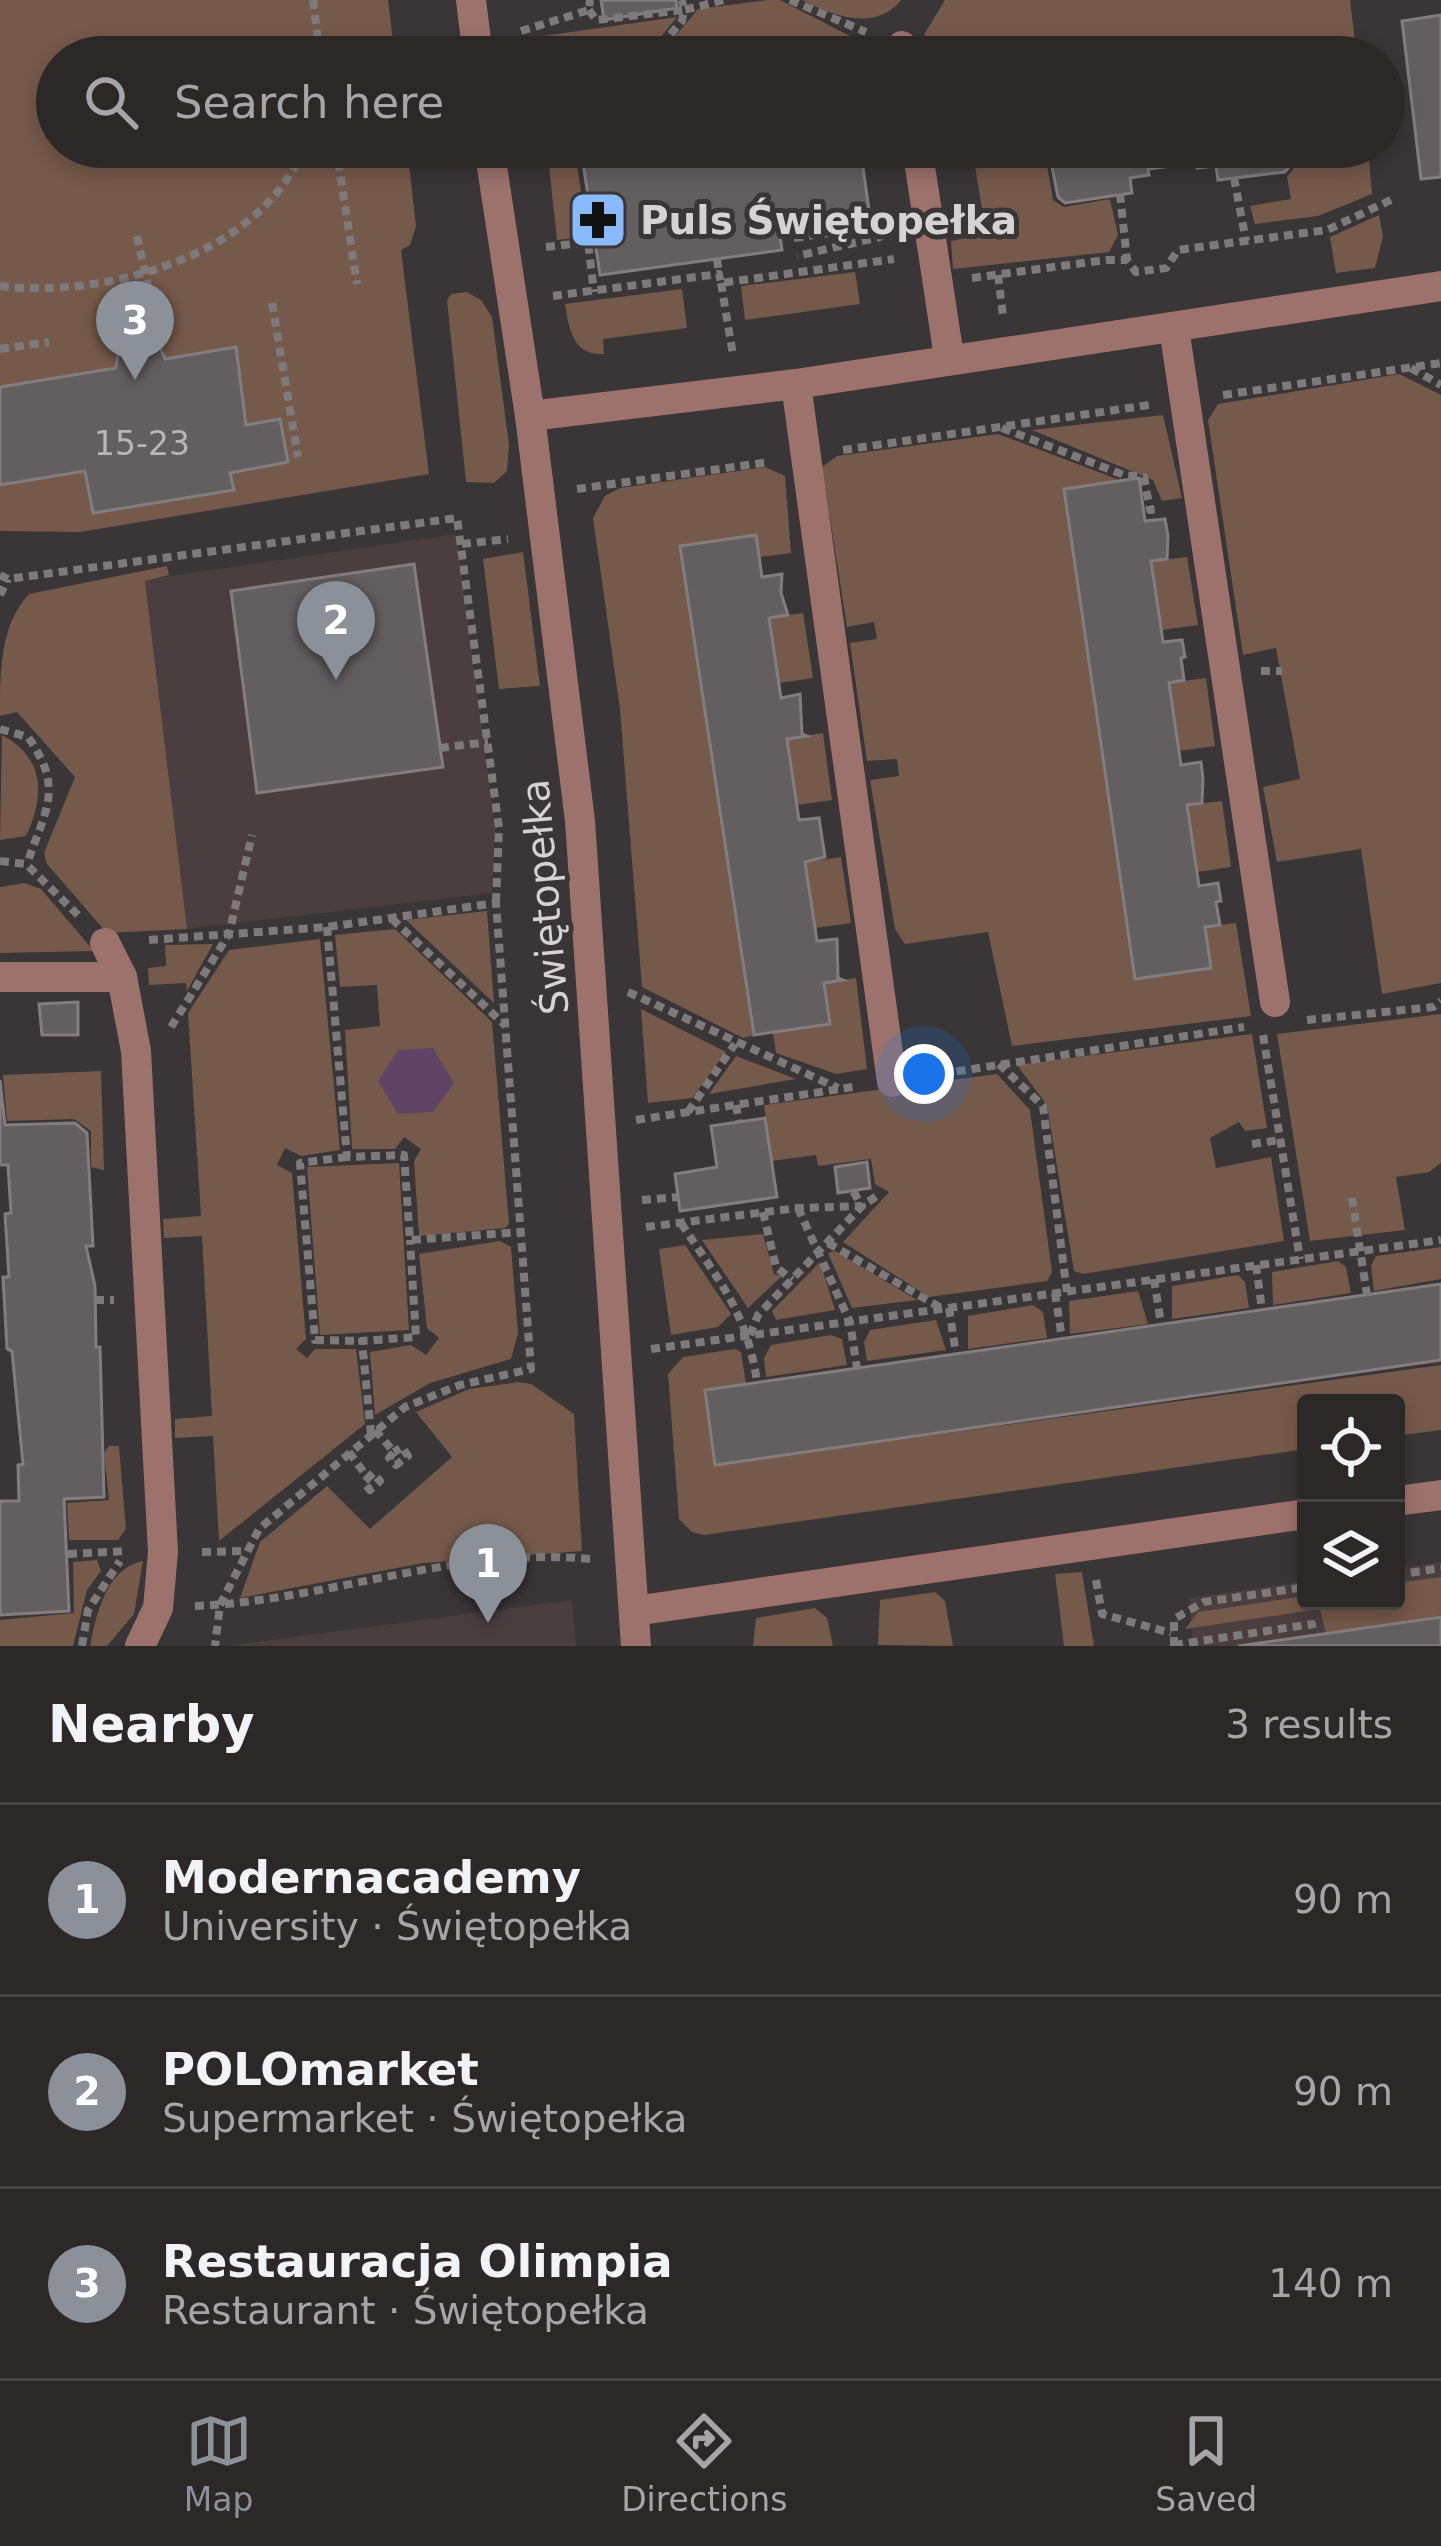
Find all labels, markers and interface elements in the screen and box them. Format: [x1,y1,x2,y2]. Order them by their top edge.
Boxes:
search box [36,36,1405,168]
icon: search [78,69,144,135]
text: Search here [174,76,444,129]
pharmacy icon: Puls Świętopełka [567,189,629,251]
place label: Puls Świętopełka [640,197,1017,243]
pin: 3 [96,281,174,380]
house number: 15-23 [94,424,190,463]
pin: 2 [297,581,375,680]
street label: Świętopełka [511,777,578,1017]
your location [894,1044,954,1104]
map controls [1297,1394,1405,1610]
button: locate [1297,1394,1405,1502]
button: layers [1297,1502,1405,1610]
pin: 1 [449,1524,527,1623]
text: Nearby [48,1695,255,1754]
text: 3 results [1225,1702,1393,1747]
text: Modernacademy [162,1851,581,1904]
text: 1 [73,1877,101,1922]
text: 90 m [1293,1877,1393,1922]
text: University · Świętopełka [162,1904,632,1949]
text: POLOmarket [162,2043,479,2096]
text: 2 [73,2069,101,2114]
text: 90 m [1293,2069,1393,2114]
text: Supermarket · Świętopełka [162,2096,687,2141]
text: Restauracja Olimpia [162,2235,673,2288]
text: 3 [73,2261,101,2306]
text: 140 m [1268,2261,1393,2306]
text: Restaurant · Świętopełka [162,2288,649,2333]
tab: Map [184,2408,254,2519]
tab: Directions [621,2408,787,2519]
tab: Saved [1155,2408,1257,2519]

